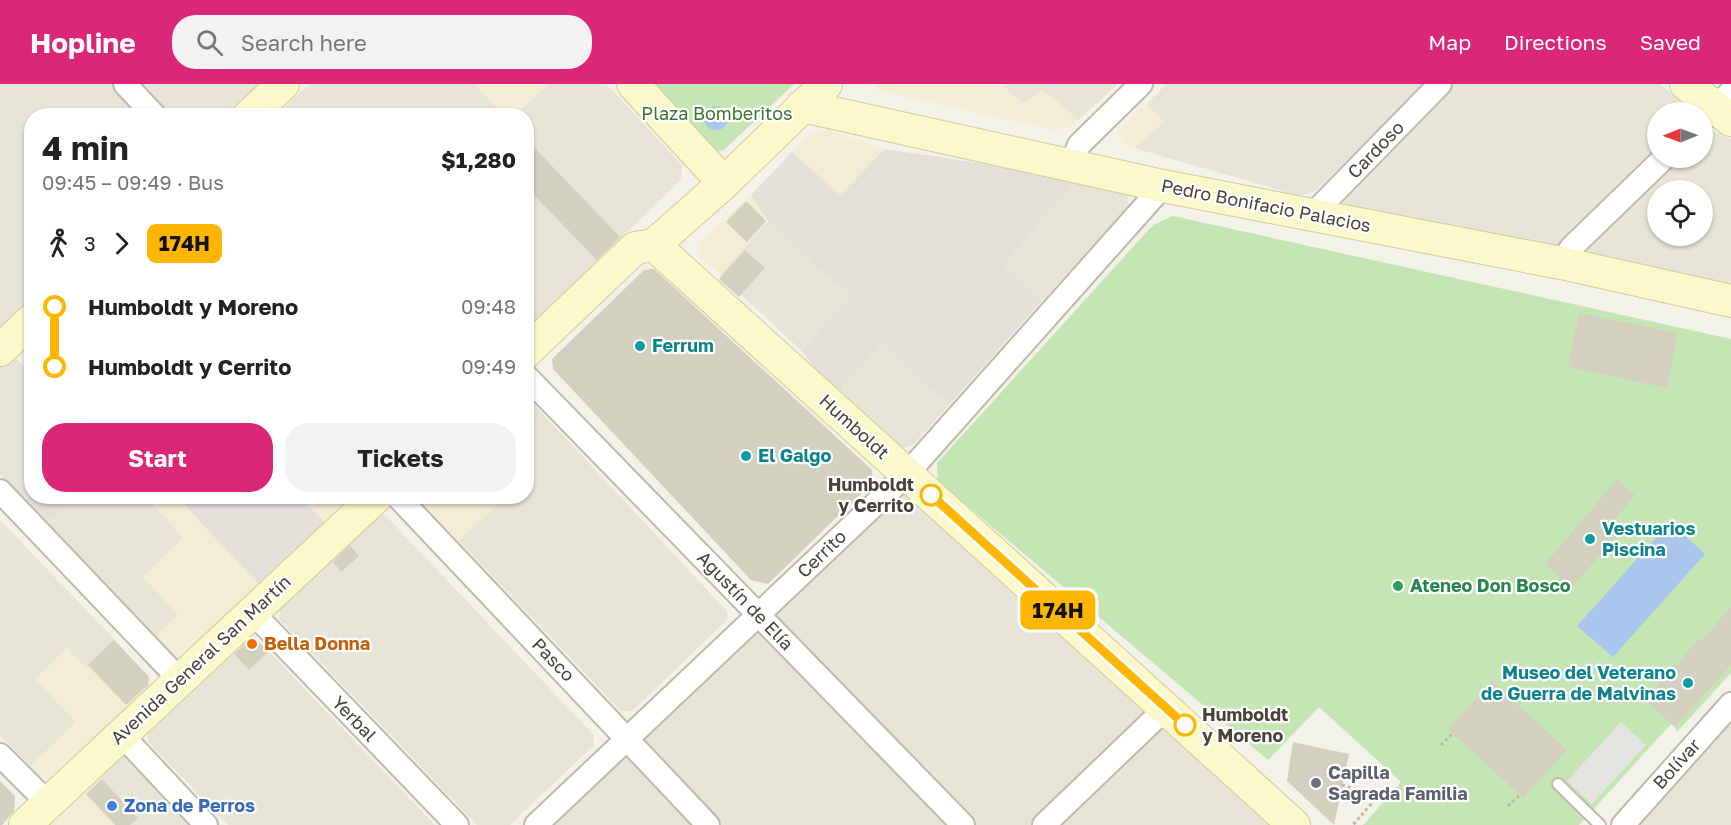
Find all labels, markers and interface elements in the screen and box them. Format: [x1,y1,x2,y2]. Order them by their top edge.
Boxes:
search box [172,15,592,69]
text: Hopline [30,26,136,59]
icon: search [193,26,226,59]
text: Search here [241,29,367,56]
text: Map [1428,29,1471,55]
text: Directions [1504,29,1607,55]
text: Saved [1640,29,1701,55]
park label: Plaza Bomberitos [641,102,793,124]
north arrow [1647,102,1713,168]
map controls [1647,102,1713,246]
street label: Cardoso [1343,116,1408,183]
text: 4 min [42,128,129,167]
text: $1,280 [441,146,516,173]
text: 09:45 – 09:49 · Bus [42,170,224,194]
street label: Pedro Bonifacio Palacios [1160,174,1373,236]
button: locate [1647,180,1713,246]
icon: walk [42,227,75,260]
icon: forward [105,227,138,260]
text: 174H [159,230,210,256]
text: 3 [84,231,96,255]
text: Humboldt y Moreno [88,293,298,320]
text: 09:48 [461,294,516,318]
place label: Ferrum [652,334,714,356]
marker: Ferrum [633,339,647,353]
text: Humboldt y Cerrito [88,353,291,380]
text: 09:49 [461,354,516,378]
street label: Humboldt [815,389,894,463]
button: Start [42,423,273,492]
button: Tickets [285,423,516,492]
place label: El Galgo [758,444,831,466]
marker: El Galgo [739,449,753,463]
place label: Humboldt y Cerrito [828,473,914,516]
marker: Humboldt y Cerrito [920,484,942,506]
place label: Vestuarios Piscina [1602,517,1696,560]
street label: Cerrito [792,525,850,582]
marker: Vestuarios Piscina [1583,532,1597,546]
street label: Agustín de Elía [693,546,798,654]
street label: Avenida General San Martín [106,570,295,748]
place label: Ateneo Don Bosco [1410,574,1571,596]
marker: Ateneo Don Bosco [1391,579,1405,593]
line badge: 174H [1016,590,1100,630]
text: 174H [1032,597,1084,623]
place label: Bella Donna [264,632,370,654]
street label: Pasco [528,633,580,686]
marker: Bella Donna [245,637,259,651]
place label: Museo del Veterano de Guerra de Malvinas [1481,661,1676,704]
marker: Museo del Veterano de Guerra de Malvinas [1681,676,1695,690]
street label: Yerbal [328,691,382,746]
place label: Humboldt y Moreno [1202,703,1288,746]
marker: Humboldt y Moreno [1174,714,1196,736]
street label: Bolívar [1648,734,1705,793]
place label: Capilla Sagrada Familia [1328,761,1468,804]
marker: Capilla Sagrada Familia [1309,776,1323,790]
place label: Zona de Perros [124,794,255,816]
marker: Zona de Perros [105,799,119,813]

